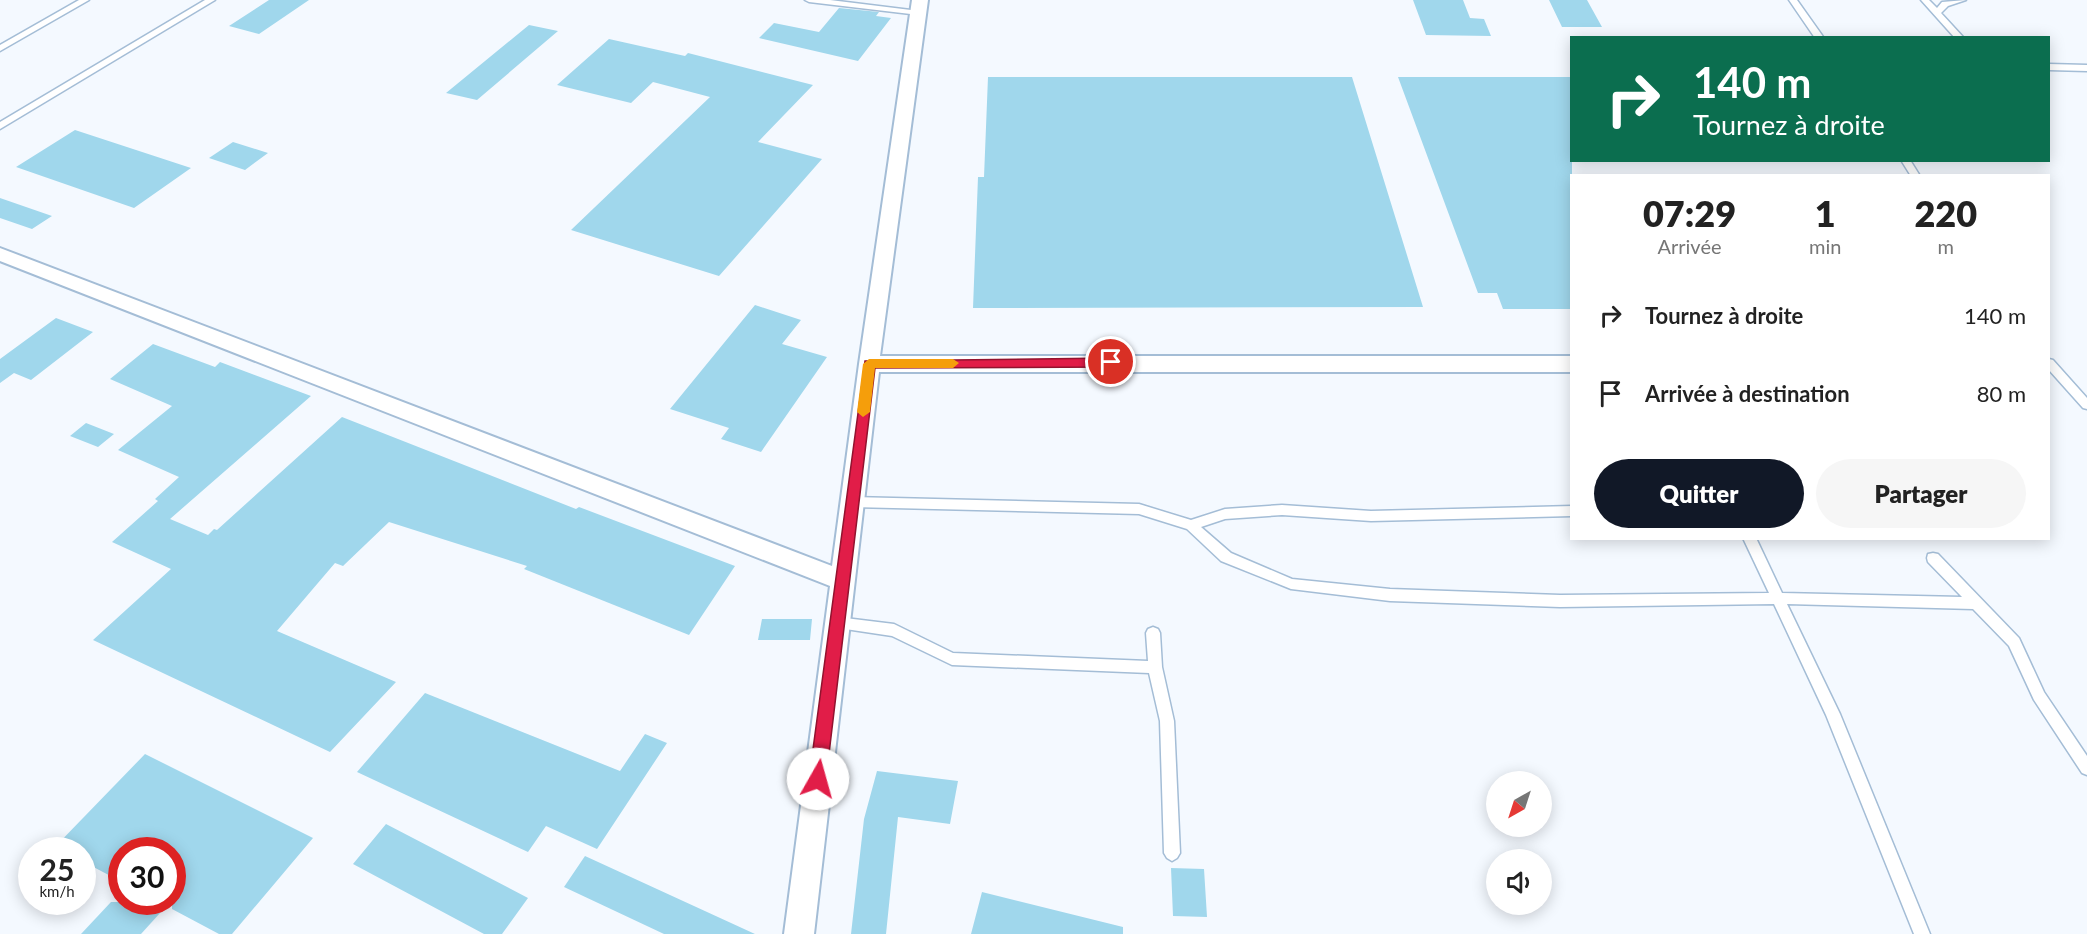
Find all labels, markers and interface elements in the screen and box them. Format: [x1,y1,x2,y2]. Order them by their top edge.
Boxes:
text: 140 m [1693,57,1811,107]
icon: right [1594,60,1672,138]
text: Tournez à droite [1693,108,1885,141]
text: 07:29 [1643,191,1736,235]
text: 1 [1815,191,1836,235]
text: 220 [1914,191,1977,235]
text: Arrivée [1657,234,1722,258]
text: min [1809,234,1841,258]
text: m [1937,234,1954,258]
icon: right [1594,299,1627,332]
text: Tournez à droite [1645,302,1803,329]
text: 140 m [1964,302,2026,329]
pin [1085,336,1136,387]
icon: arrive [1094,345,1127,378]
icon: arrive [1594,377,1627,410]
text: Arrivée à destination [1645,380,1850,407]
text: 80 m [1977,380,2026,407]
button: Quitter [1594,459,1804,528]
button: Partager [1816,459,2026,528]
position arrow [786,747,850,811]
north arrow [1486,771,1552,837]
map controls [1486,771,1552,915]
speed limit sign: 30 [108,837,186,915]
button: sound [1486,849,1552,915]
text: 25 [40,851,74,887]
text: km/h [39,882,75,900]

